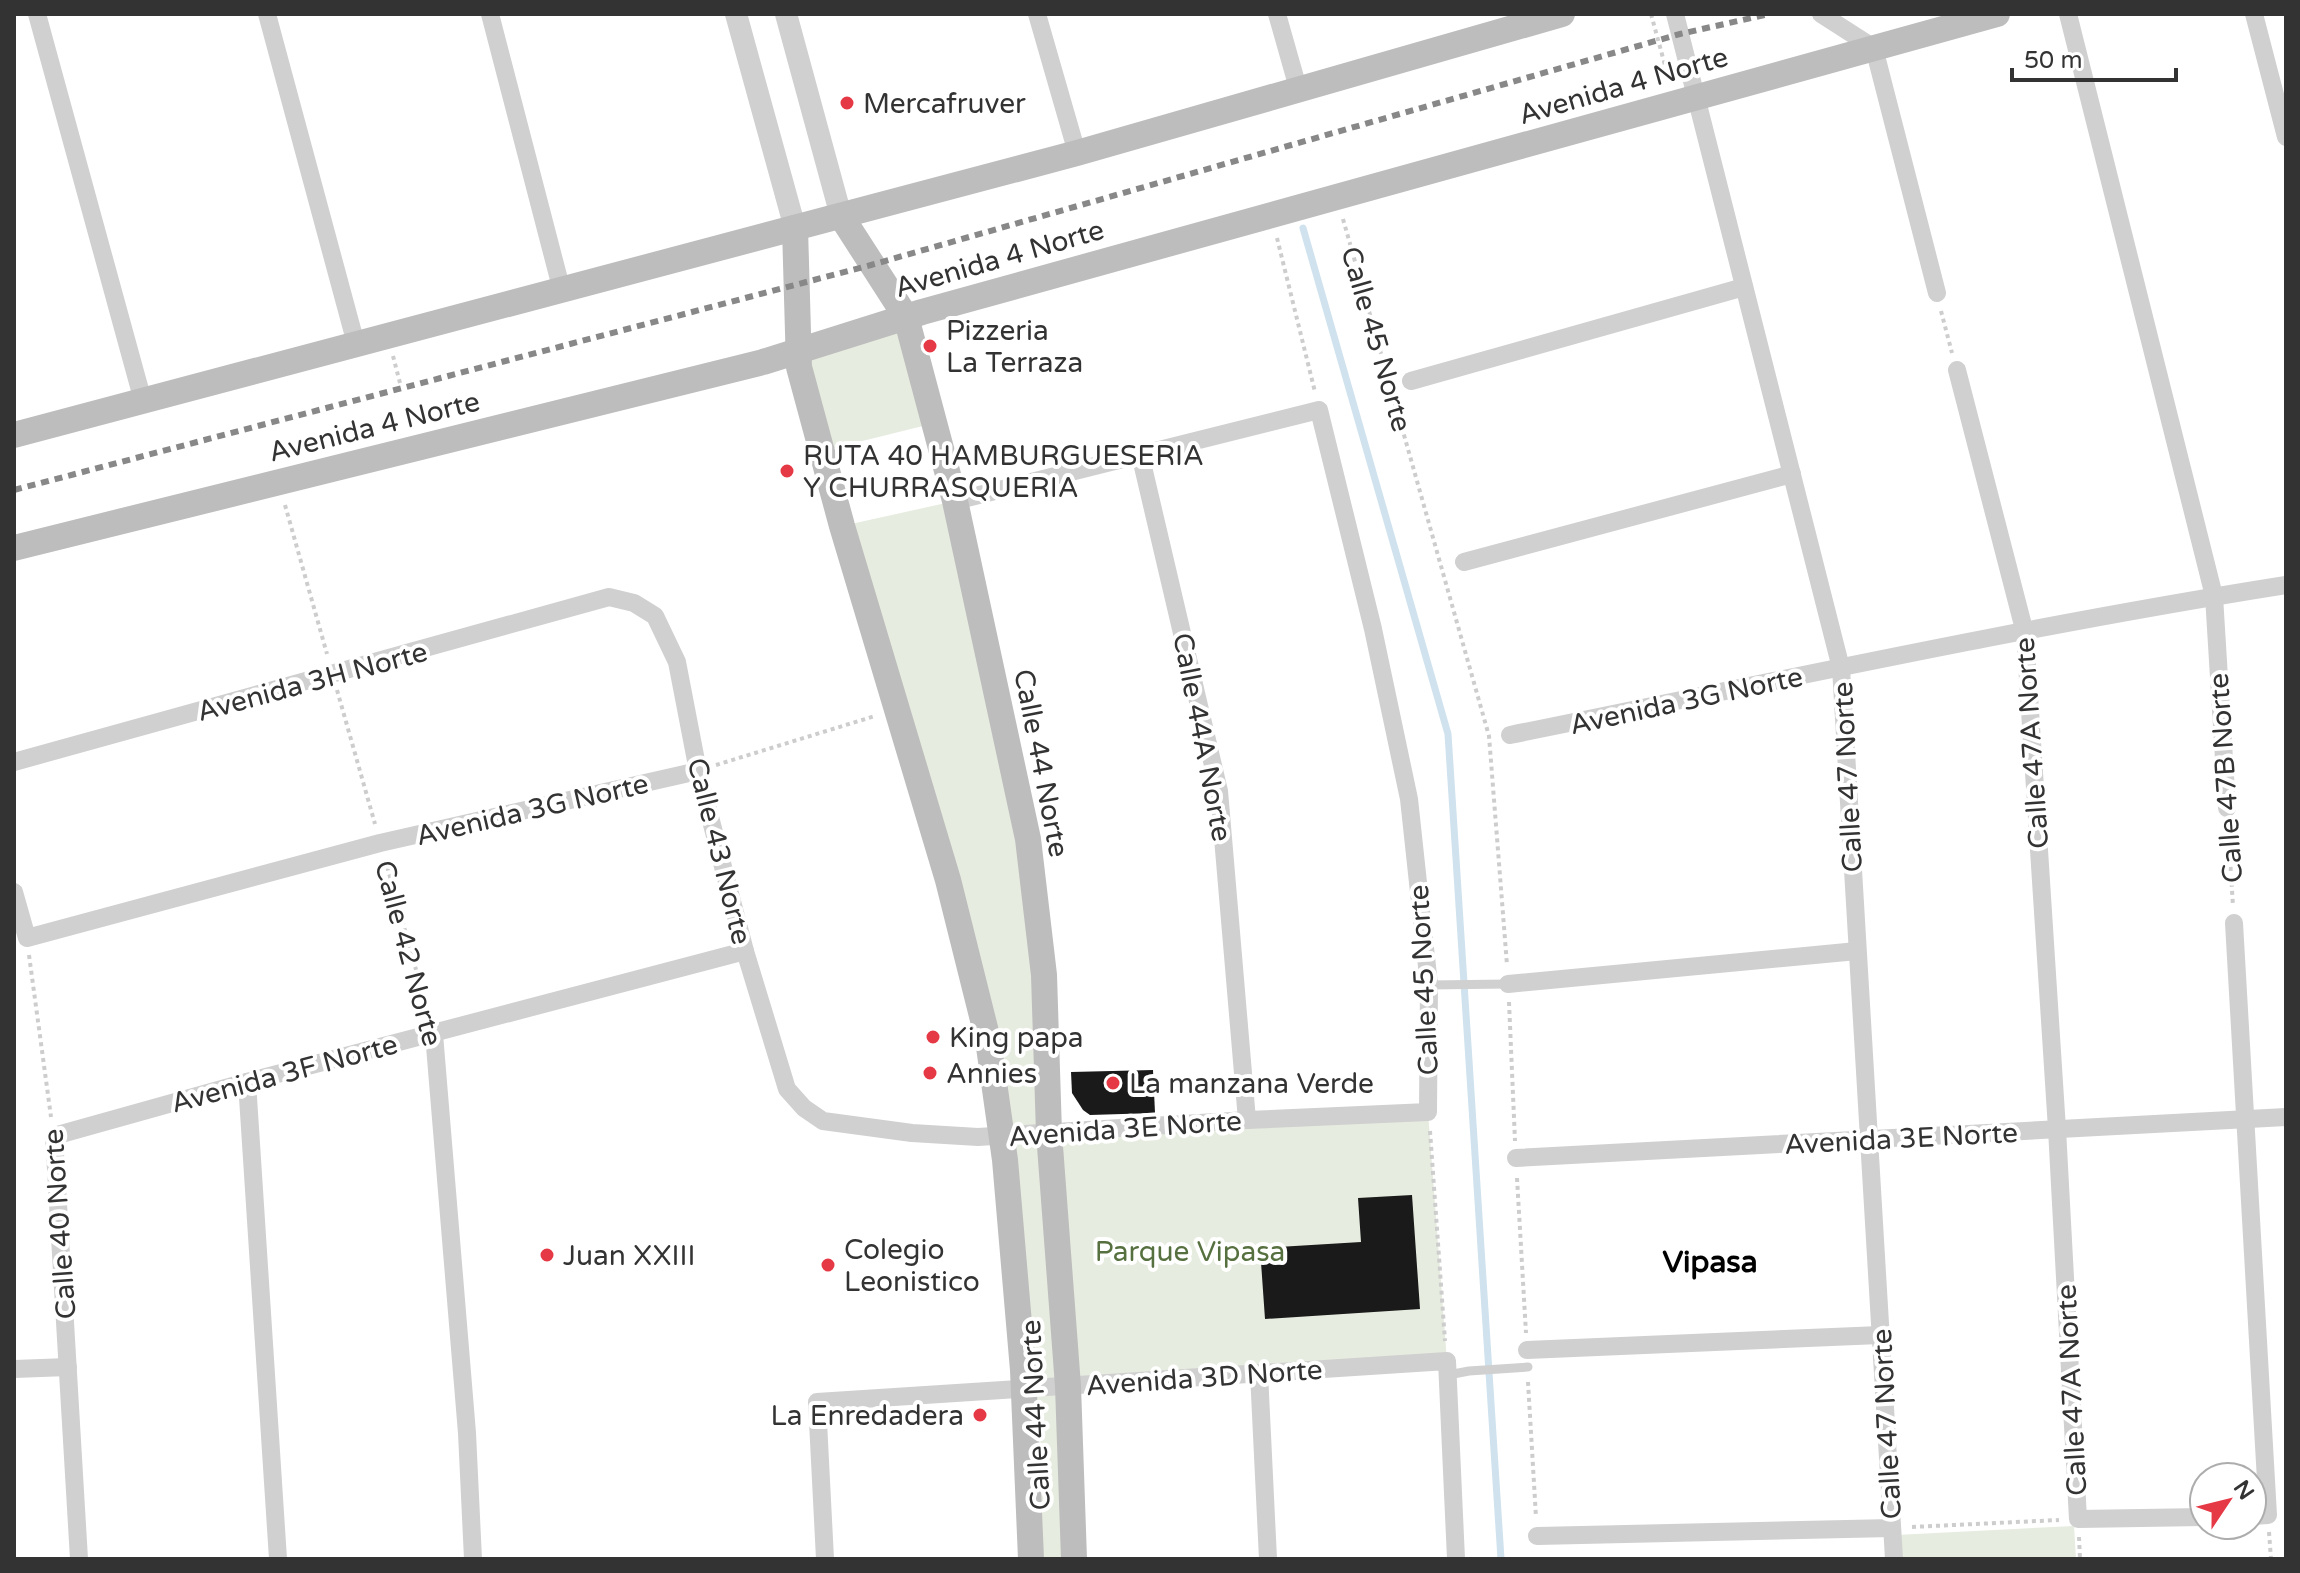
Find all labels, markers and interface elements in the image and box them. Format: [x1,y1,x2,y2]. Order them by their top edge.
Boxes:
scale bar [2012,32,2176,82]
street label: Avenida 4 Norte [1515,40,1732,132]
text: 50 m [2024,46,2082,75]
place label: Mercafruver [863,87,1026,121]
marker: Mercafruver [838,94,856,112]
street label: Avenida 4 Norte [891,213,1108,305]
street label: Calle 45 Norte [1333,243,1419,436]
place label: Pizzeria La Terraza [946,314,1083,380]
marker: Pizzeria La Terraza [921,337,939,355]
street label: Avenida 4 Norte [265,384,483,470]
place label: RUTA 40 HAMBURGUESERIA Y CHURRASQUERIA [803,439,1204,505]
marker: RUTA 40 HAMBURGUESERIA Y CHURRASQUERIA [778,462,796,480]
street label: Calle 44A Norte [1165,630,1239,844]
street label: Avenida 3H Norte [193,635,431,729]
street label: Calle 47A Norte [2008,636,2056,850]
street label: Avenida 3G Norte [1567,660,1806,742]
street label: Calle 44 Norte [1006,666,1076,860]
street label: Calle 47B Norte [2202,672,2250,884]
street label: Calle 47 Norte [1826,681,1870,873]
street label: Calle 43 Norte [679,755,759,948]
street label: Avenida 3G Norte [413,767,652,853]
street label: Calle 42 Norte [367,857,449,1050]
street label: Calle 45 Norte [1402,884,1446,1076]
place label: King papa [949,1021,1084,1055]
street label: Avenida 3F Norte [167,1027,401,1121]
marker: King papa [924,1028,942,1046]
place label: Annies [946,1057,1037,1091]
marker: Annies [921,1064,939,1082]
place label: La manzana Verde [1129,1067,1374,1101]
marker: La manzana Verde [1104,1074,1122,1092]
street label: Avenida 3E Norte [1007,1104,1243,1154]
street label: Avenida 3E Norte [1783,1116,2019,1162]
street label: Calle 40 Norte [36,1128,84,1320]
place label: Colegio Leonistico [844,1233,980,1299]
park label: Parque Vipasa [1095,1235,1285,1269]
place label: Juan XXIII [563,1239,695,1273]
district label: Vipasa [1662,1244,1758,1281]
marker: Juan XXIII [538,1246,556,1264]
marker: Colegio Leonistico [819,1256,837,1274]
street label: Calle 47A Norte [2049,1283,2095,1497]
street label: Calle 44 Norte [1014,1319,1058,1511]
street label: Calle 47 Norte [1865,1328,1909,1520]
street label: Avenida 3D Norte [1085,1353,1324,1403]
place label: La Enredadera [771,1399,964,1433]
marker: La Enredadera [971,1406,989,1424]
north arrow [2188,1461,2268,1541]
text: N [2228,1475,2259,1505]

